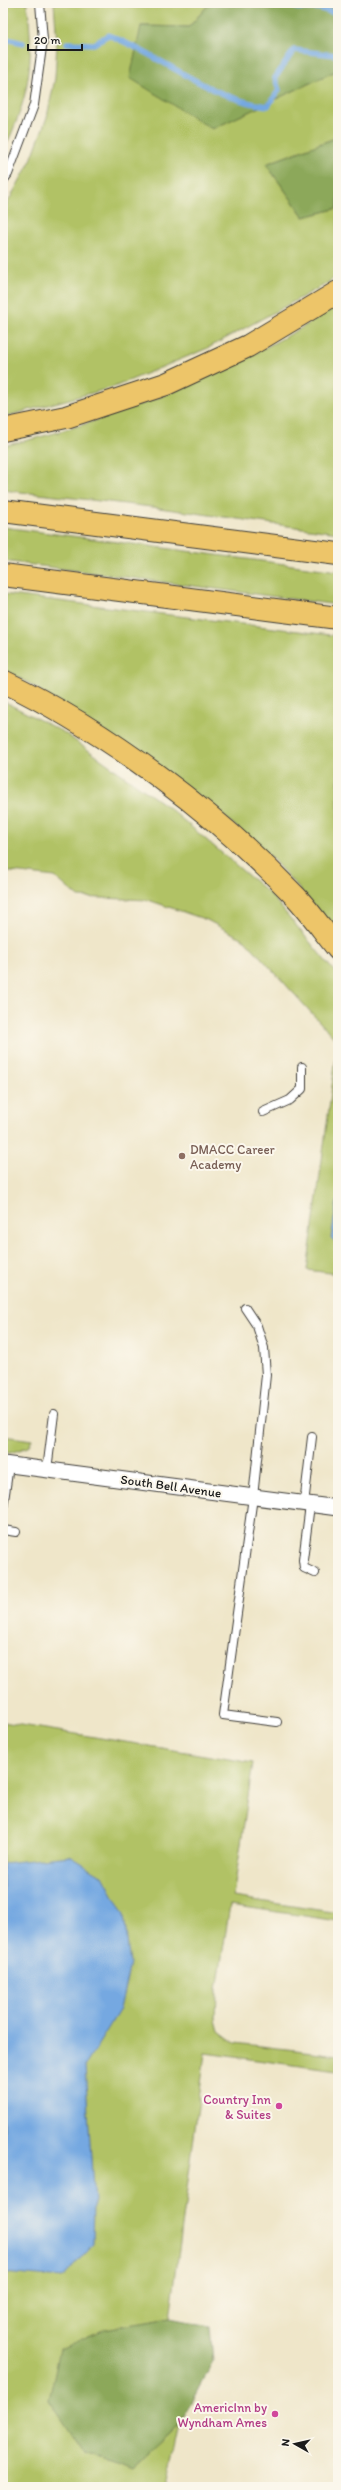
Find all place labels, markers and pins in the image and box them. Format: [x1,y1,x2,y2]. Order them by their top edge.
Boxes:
place label: DMACC Career Academy [190,1142,275,1172]
marker: DMACC Career Academy [177,1151,187,1161]
place label: Country Inn & Suites [203,2092,272,2122]
marker: Country Inn & Suites [274,2101,284,2111]
place label: AmericInn by Wyndham Ames [178,2400,267,2430]
marker: AmericInn by Wyndham Ames [270,2409,280,2419]

